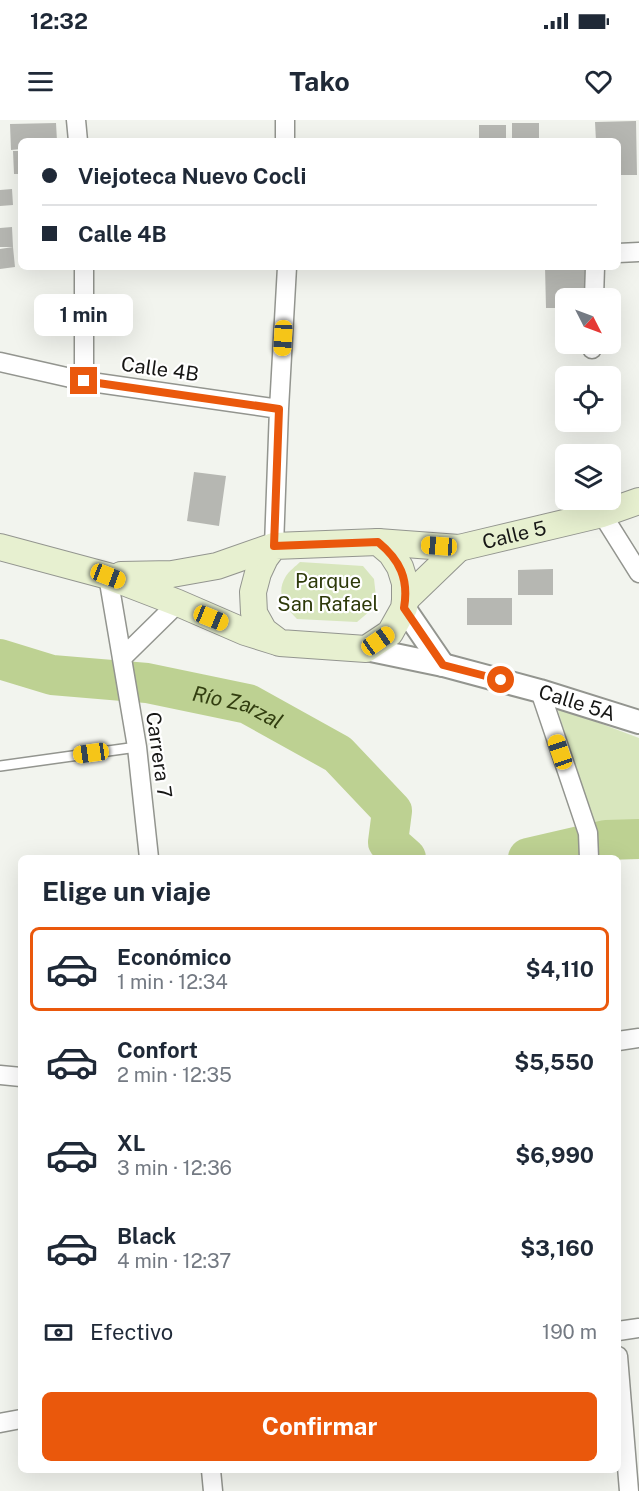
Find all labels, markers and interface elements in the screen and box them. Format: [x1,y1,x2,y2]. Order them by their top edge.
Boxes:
text: 12:32 [30,8,88,34]
icon: menu [24,65,57,98]
text: Tako [289,65,350,97]
icon: heart [582,65,615,98]
text: Viejoteca Nuevo Cocli [78,163,306,189]
text: Calle 4B [78,221,167,247]
north arrow [555,288,621,354]
map controls [555,288,621,510]
callout: 1 min [34,294,134,336]
text: 1 min [59,303,108,327]
car [273,320,293,356]
street label: Calle 4B [120,352,200,386]
button: locate [555,366,621,432]
route end [70,367,97,394]
button: layers [555,444,621,510]
street label: Calle 5 [480,516,549,554]
car [420,536,458,556]
car [88,561,128,591]
park label: Parque San Rafael [277,569,379,616]
car [191,603,231,633]
car [358,623,398,659]
route start [487,666,514,693]
street label: Calle 5A [536,679,618,726]
water label: Río Zarzal [190,680,288,734]
street label: Carrera 7 [141,710,177,800]
car [546,732,574,772]
car [72,742,110,764]
text: Elige un viaje [42,875,211,907]
icon: car [45,942,99,996]
text: Económico [117,944,232,970]
text: $4,110 [525,956,594,982]
text: 1 min · 12:34 [117,970,228,994]
icon: car [45,1035,99,1089]
text: Confort [117,1037,198,1063]
text: $5,550 [514,1049,594,1075]
text: 2 min · 12:35 [117,1063,232,1087]
icon: car [45,1128,99,1182]
text: XL [117,1130,145,1156]
text: $6,990 [515,1142,594,1168]
text: 3 min · 12:36 [117,1156,232,1180]
icon: car [45,1221,99,1275]
text: Black [117,1223,176,1249]
text: $3,160 [520,1235,594,1261]
text: 4 min · 12:37 [117,1249,231,1273]
icon: cash [42,1316,75,1349]
text: Efectivo [90,1319,173,1345]
text: 190 m [542,1320,597,1344]
button: Confirmar [42,1392,597,1461]

